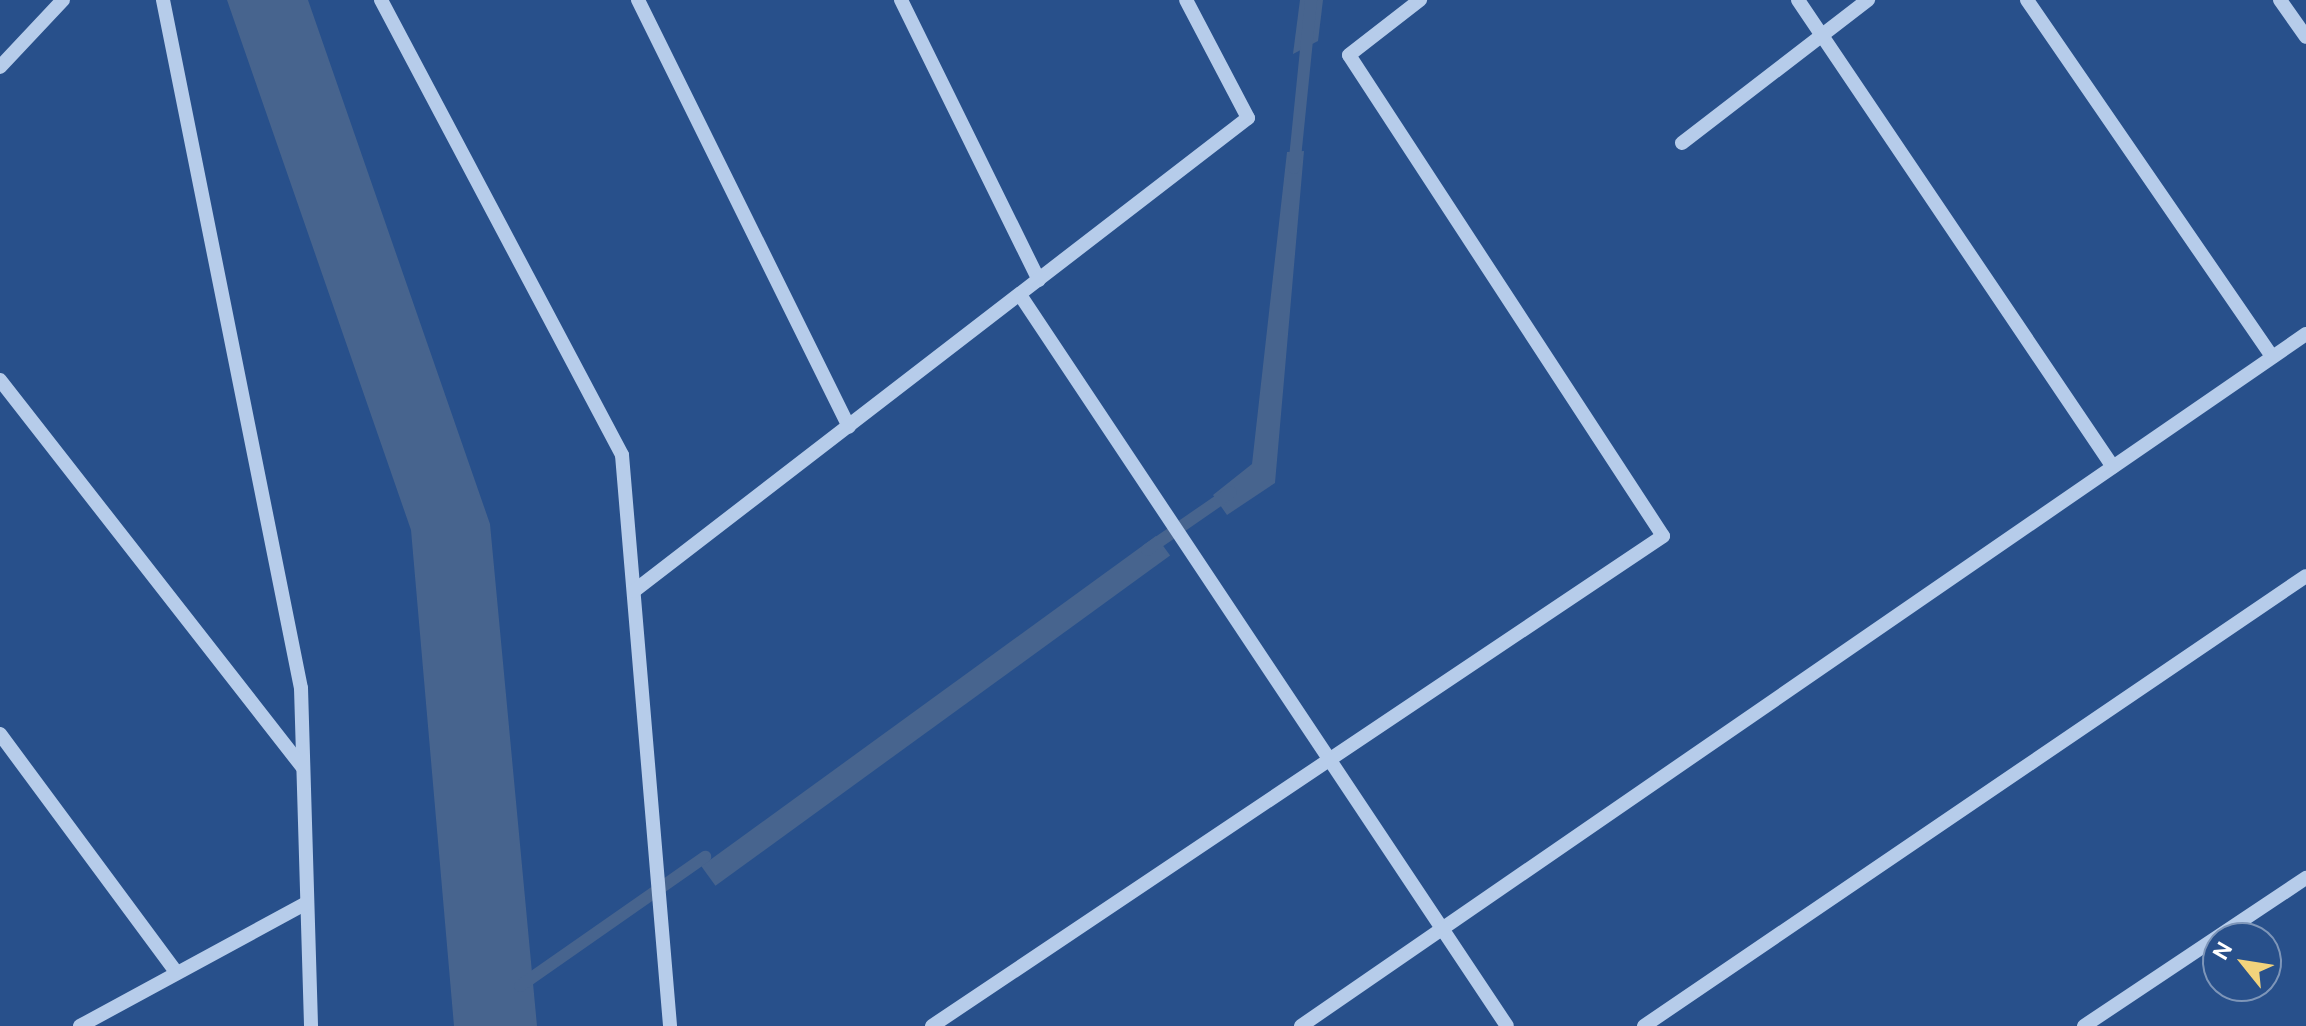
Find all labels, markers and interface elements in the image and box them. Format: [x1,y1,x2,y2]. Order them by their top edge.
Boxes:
north arrow [2202,922,2282,1002]
text: N [2206,937,2239,965]

